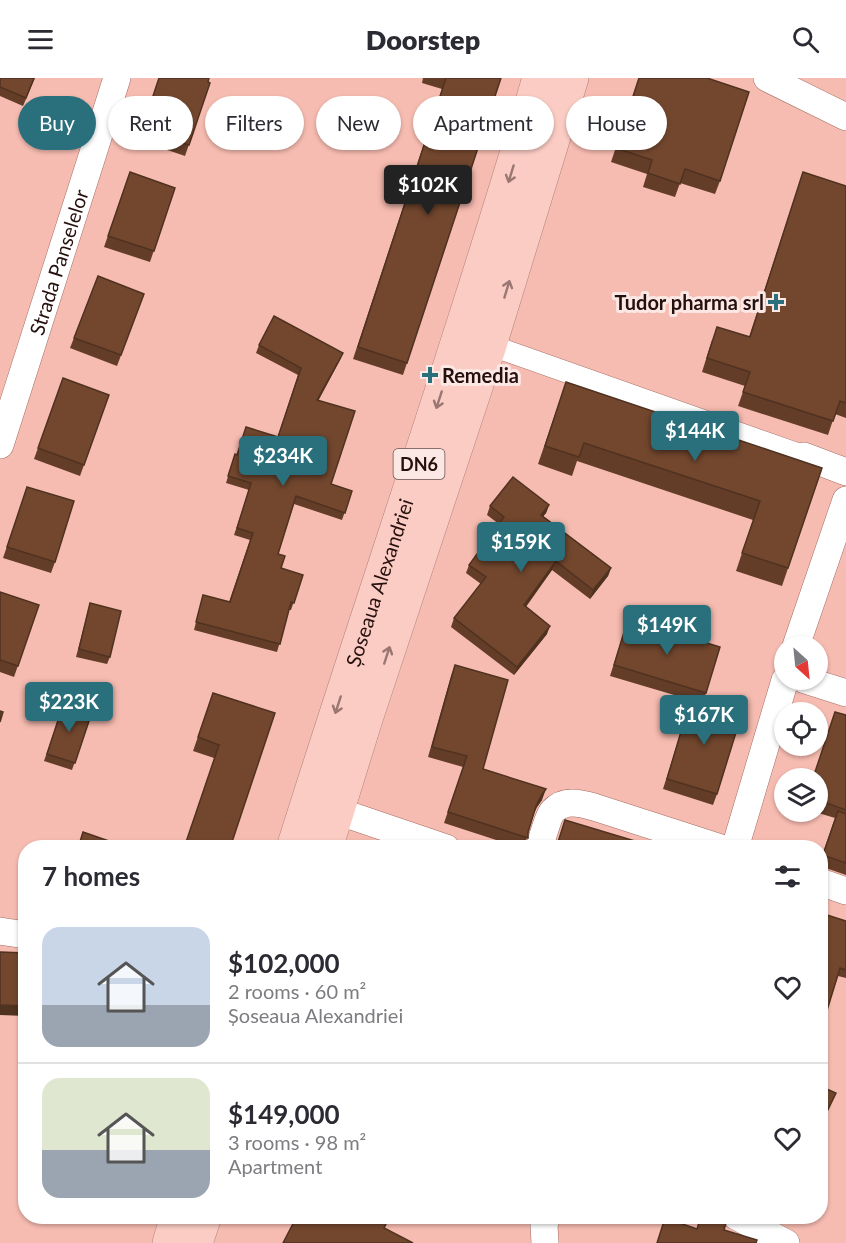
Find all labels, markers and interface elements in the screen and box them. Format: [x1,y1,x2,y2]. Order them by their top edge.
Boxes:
icon: menu [24,23,57,56]
text: Doorstep [366,23,480,56]
icon: search [789,23,822,56]
chip: Buy [18,96,96,150]
chip: Rent [108,96,193,150]
chip: Filters [205,96,304,150]
chip: New [316,96,401,150]
chip: Apartment [413,96,554,150]
chip: House [566,96,667,150]
one-way arrow [504,164,515,183]
pin: $102K [386,165,470,216]
text: $102K [398,172,458,196]
street label: Strada Panselelor [24,185,93,338]
one-way arrow [503,280,514,299]
place label: Tudor pharma srl [615,290,764,314]
marker: Tudor pharma srl [769,295,783,309]
place label: Remedia [442,363,519,387]
marker: Remedia [423,368,437,382]
one-way arrow [433,390,444,409]
pin: $144K [653,411,737,462]
text: $144K [665,418,725,442]
pin: $234K [241,436,325,487]
text: $234K [253,443,313,467]
road number: DN6 [394,449,444,479]
street label: Șoseaua Alexandriei [340,495,418,670]
pin: $159K [479,522,563,573]
text: $159K [491,529,551,553]
pin: $149K [625,605,709,656]
text: $149K [637,612,697,636]
north arrow [774,636,828,690]
map controls [774,636,828,822]
one-way arrow [382,646,393,665]
pin: $223K [27,682,111,733]
text: $223K [39,689,99,713]
one-way arrow [332,695,343,714]
pin: $167K [662,695,746,746]
text: $167K [674,702,734,726]
button: locate [774,702,828,756]
button: layers [774,768,828,822]
text: 7 homes [42,860,140,892]
icon: filters [771,860,804,893]
text: $102,000 [228,947,340,979]
icon: home [90,951,162,1023]
icon: heart [771,971,804,1004]
text: 2 rooms · 60 m² [228,979,366,1003]
text: Șoseaua Alexandriei [228,1003,403,1027]
text: $149,000 [228,1098,340,1130]
icon: home [90,1102,162,1174]
icon: heart [771,1122,804,1155]
text: 3 rooms · 98 m² [228,1130,366,1154]
text: Apartment [228,1154,322,1178]

